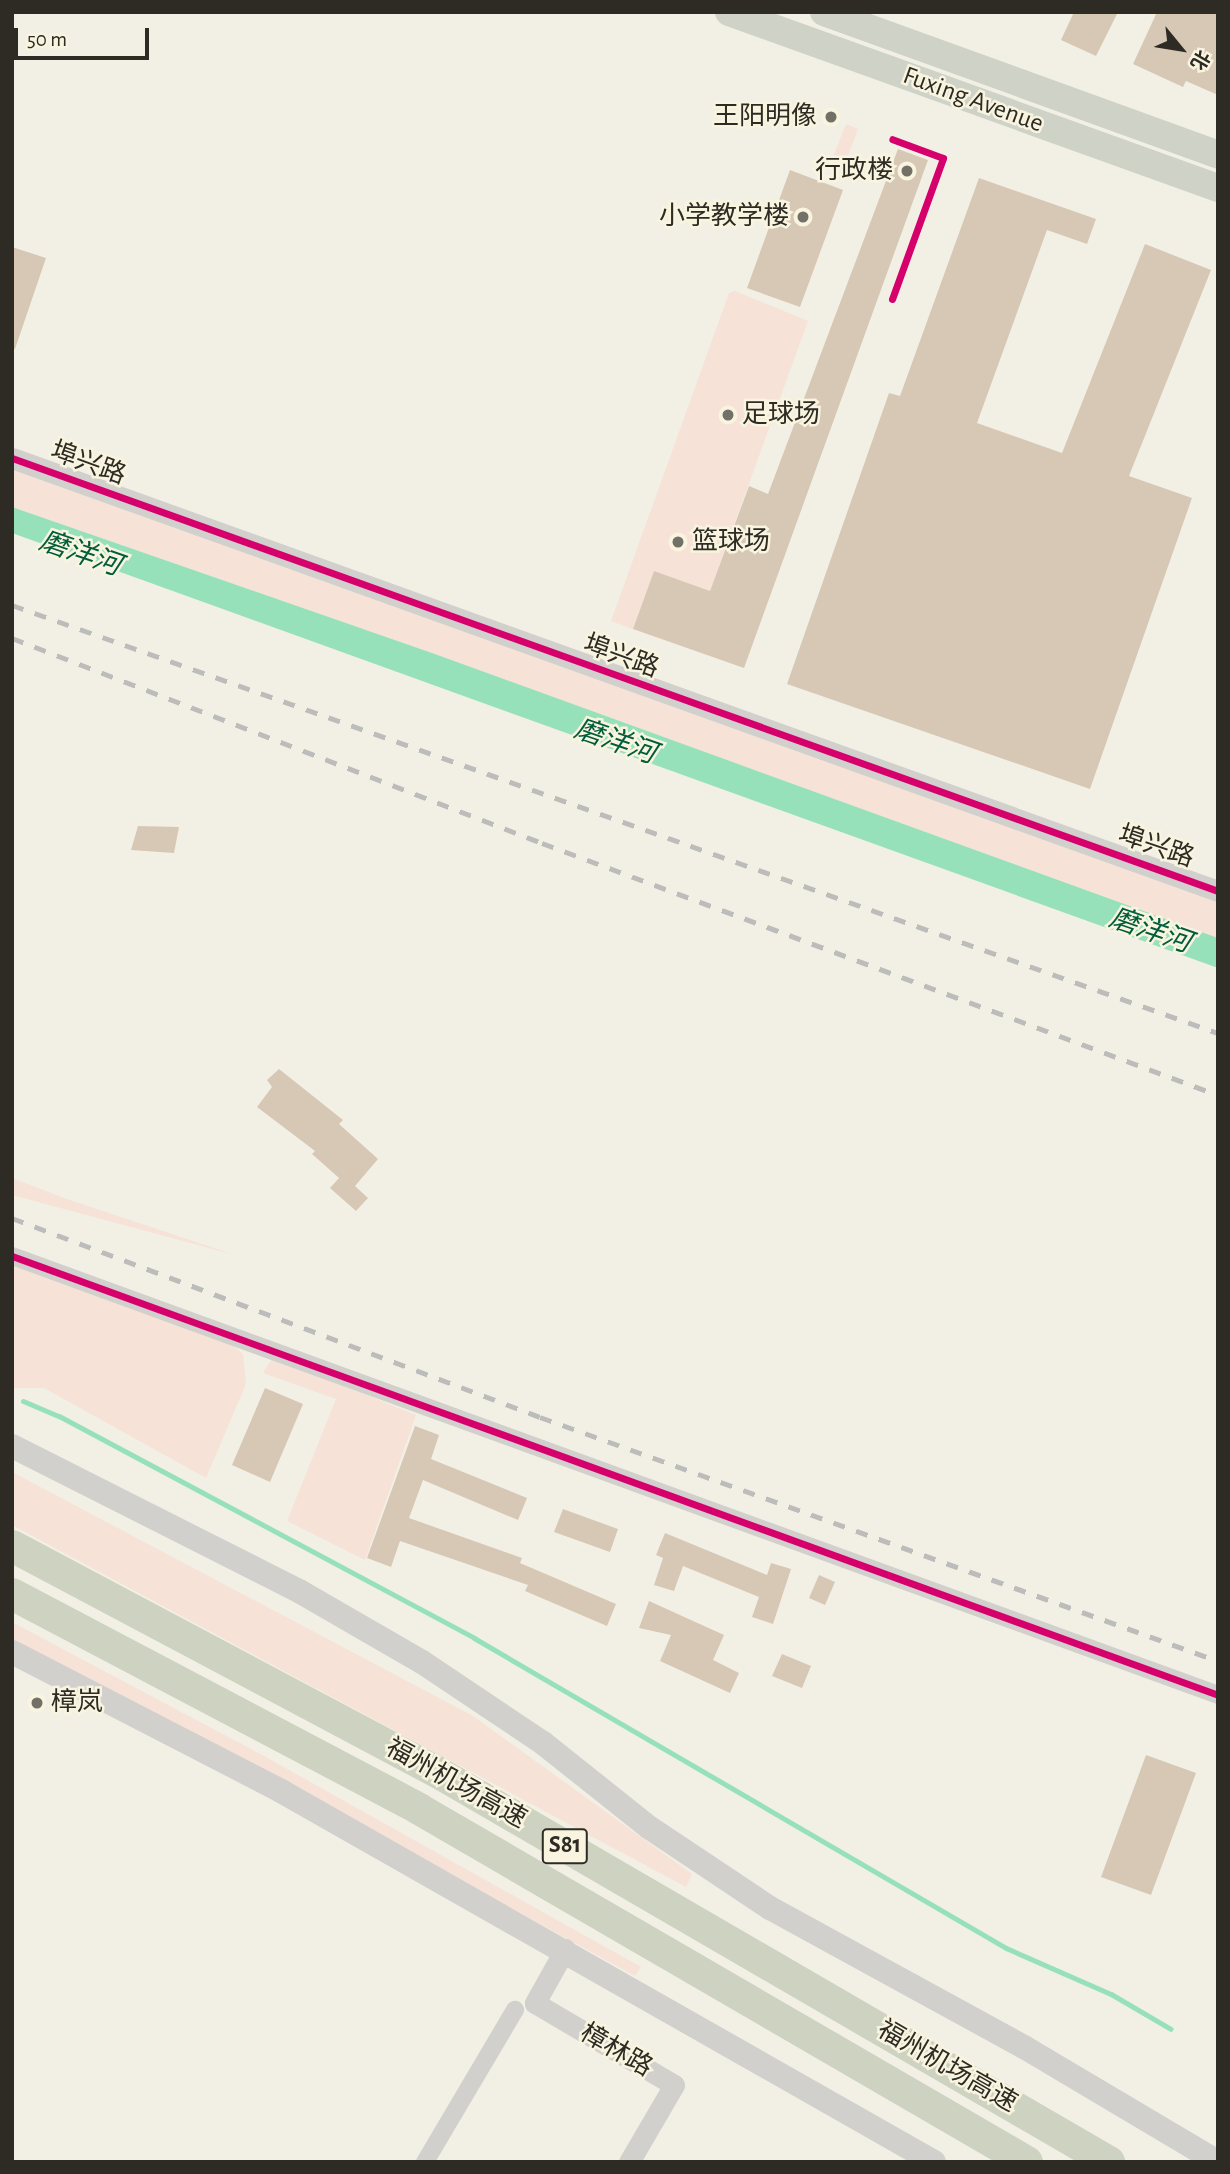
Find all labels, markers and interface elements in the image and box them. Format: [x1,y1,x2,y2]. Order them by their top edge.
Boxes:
scale bar [18,14,152,58]
north arrow [1146,14,1216,84]
text: 50 m [27,29,67,50]
text: 北 [1187,47,1213,73]
street label: Fuxing Avenue [899,60,1047,140]
place label: 王阳明像 [713,101,817,133]
marker: 王阳明像 [823,109,839,125]
place label: 行政楼 [815,155,893,187]
marker: 行政楼 [899,163,915,179]
place label: 小学教学楼 [659,201,789,233]
marker: 小学教学楼 [795,209,811,225]
place label: 足球场 [742,399,820,431]
marker: 足球场 [720,407,736,423]
street label: 埠兴路 [46,436,130,492]
water label: 磨洋河 [35,524,125,584]
place label: 篮球场 [692,526,770,558]
marker: 篮球场 [670,534,686,550]
street label: 埠兴路 [579,629,663,685]
water label: 磨洋河 [570,712,660,772]
street label: 埠兴路 [1114,820,1198,874]
water label: 磨洋河 [1105,901,1195,961]
place label: 樟岚 [51,1687,103,1719]
marker: 樟岚 [29,1695,45,1711]
street label: 福州机场高速 [380,1733,532,1835]
road number: S81 [540,1826,590,1867]
street label: 福州机场高速 [872,2014,1022,2120]
street label: 樟林路 [574,2018,658,2084]

